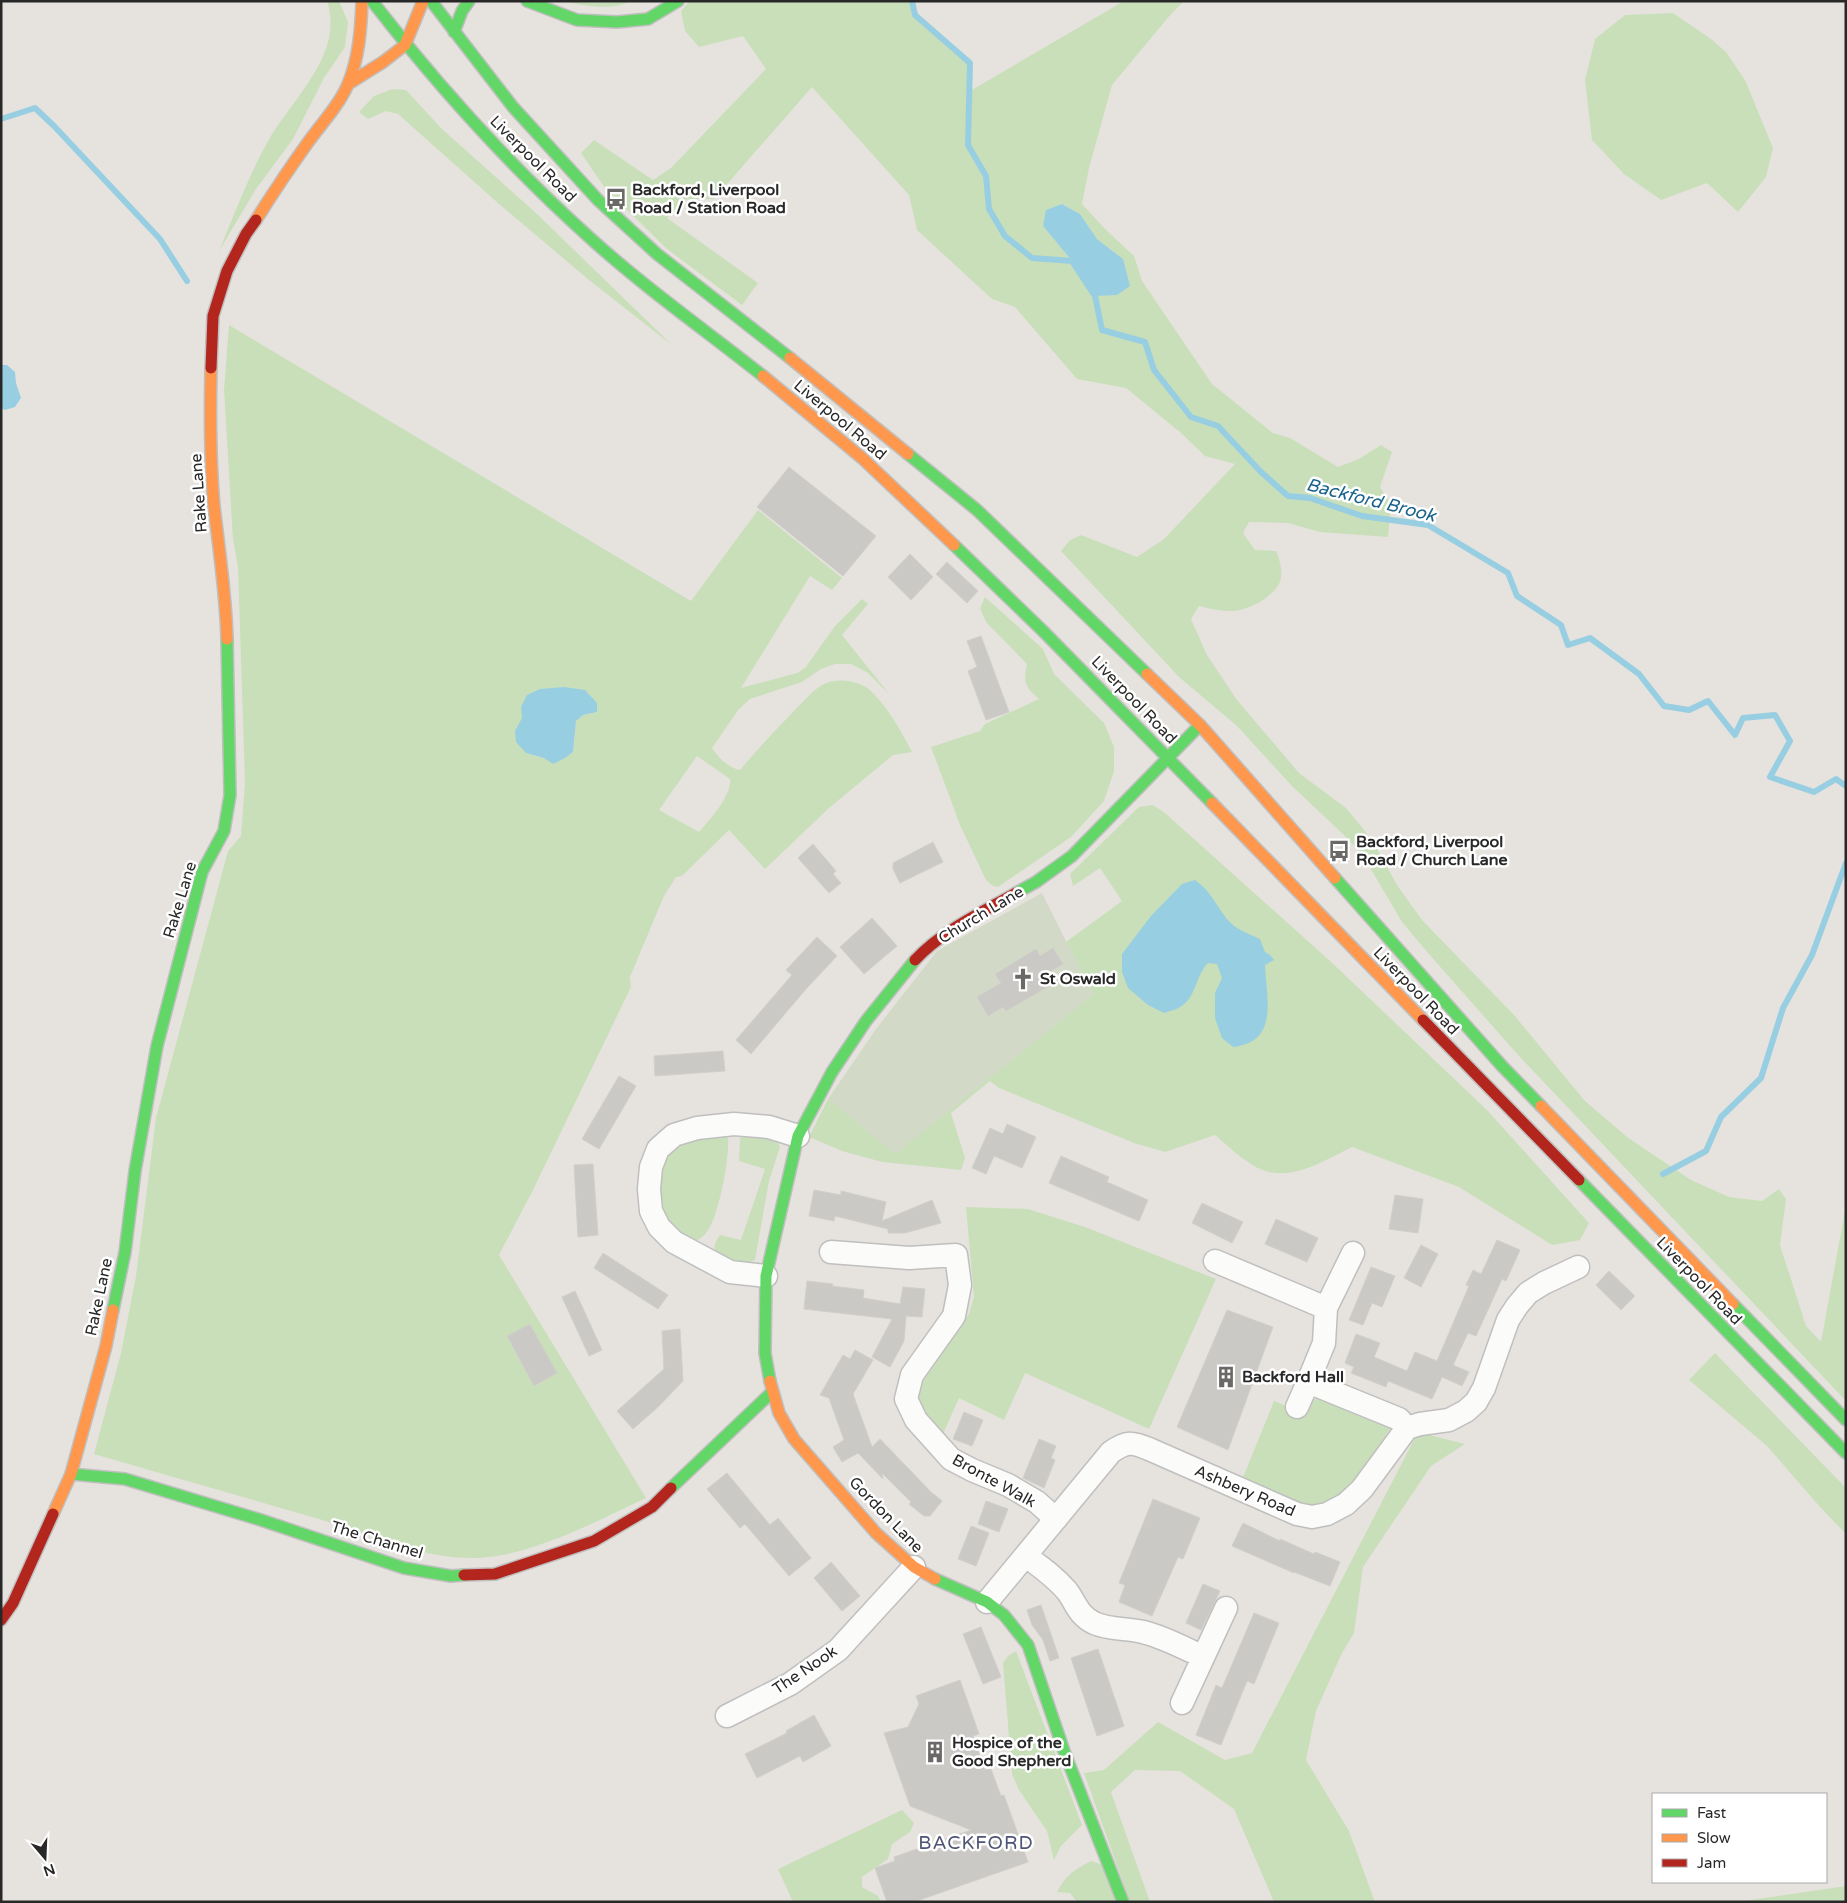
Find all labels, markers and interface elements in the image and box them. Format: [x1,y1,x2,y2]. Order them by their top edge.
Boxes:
street label: Liverpool Road [485,111,581,207]
place label: Backford, Liverpool Road / Station Road [632,180,786,218]
bus stop icon: Backford, Liverpool Road / Station Road [603,186,629,212]
street label: Liverpool Road [790,375,890,465]
street label: Rake Lane [186,453,212,533]
water label: Backford Brook [1304,473,1439,527]
street label: Liverpool Road [1087,652,1181,748]
place label: Backford, Liverpool Road / Church Lane [1356,832,1508,870]
bus stop icon: Backford, Liverpool Road / Church Lane [1326,838,1352,864]
street label: Rake Lane [159,859,201,941]
street label: Church Lane [935,882,1027,948]
street label: Liverpool Road [1369,943,1463,1039]
church icon: St Oswald [1010,966,1036,992]
place label: St Oswald [1040,969,1116,989]
street label: Liverpool Road [1652,1233,1746,1329]
street label: Rake Lane [81,1256,117,1338]
building icon: Backford Hall [1213,1364,1239,1390]
place label: Backford Hall [1242,1367,1344,1387]
street label: Bronte Walk [949,1450,1040,1512]
street label: Ashbery Road [1192,1461,1298,1521]
street label: Gordon Lane [845,1473,927,1557]
street label: The Channel [329,1517,425,1563]
street label: The Nook [769,1641,841,1699]
place label: Hospice of the Good Shepherd [952,1733,1071,1771]
building icon: Hospice of the Good Shepherd [922,1739,948,1765]
legend [1652,1793,1827,1883]
text: Fast [1697,1804,1727,1822]
text: Slow [1697,1829,1731,1847]
district label: BACKFORD [918,1832,1034,1854]
north arrow [20,1833,70,1883]
text: Jam [1697,1854,1726,1872]
text: N [41,1860,57,1880]

